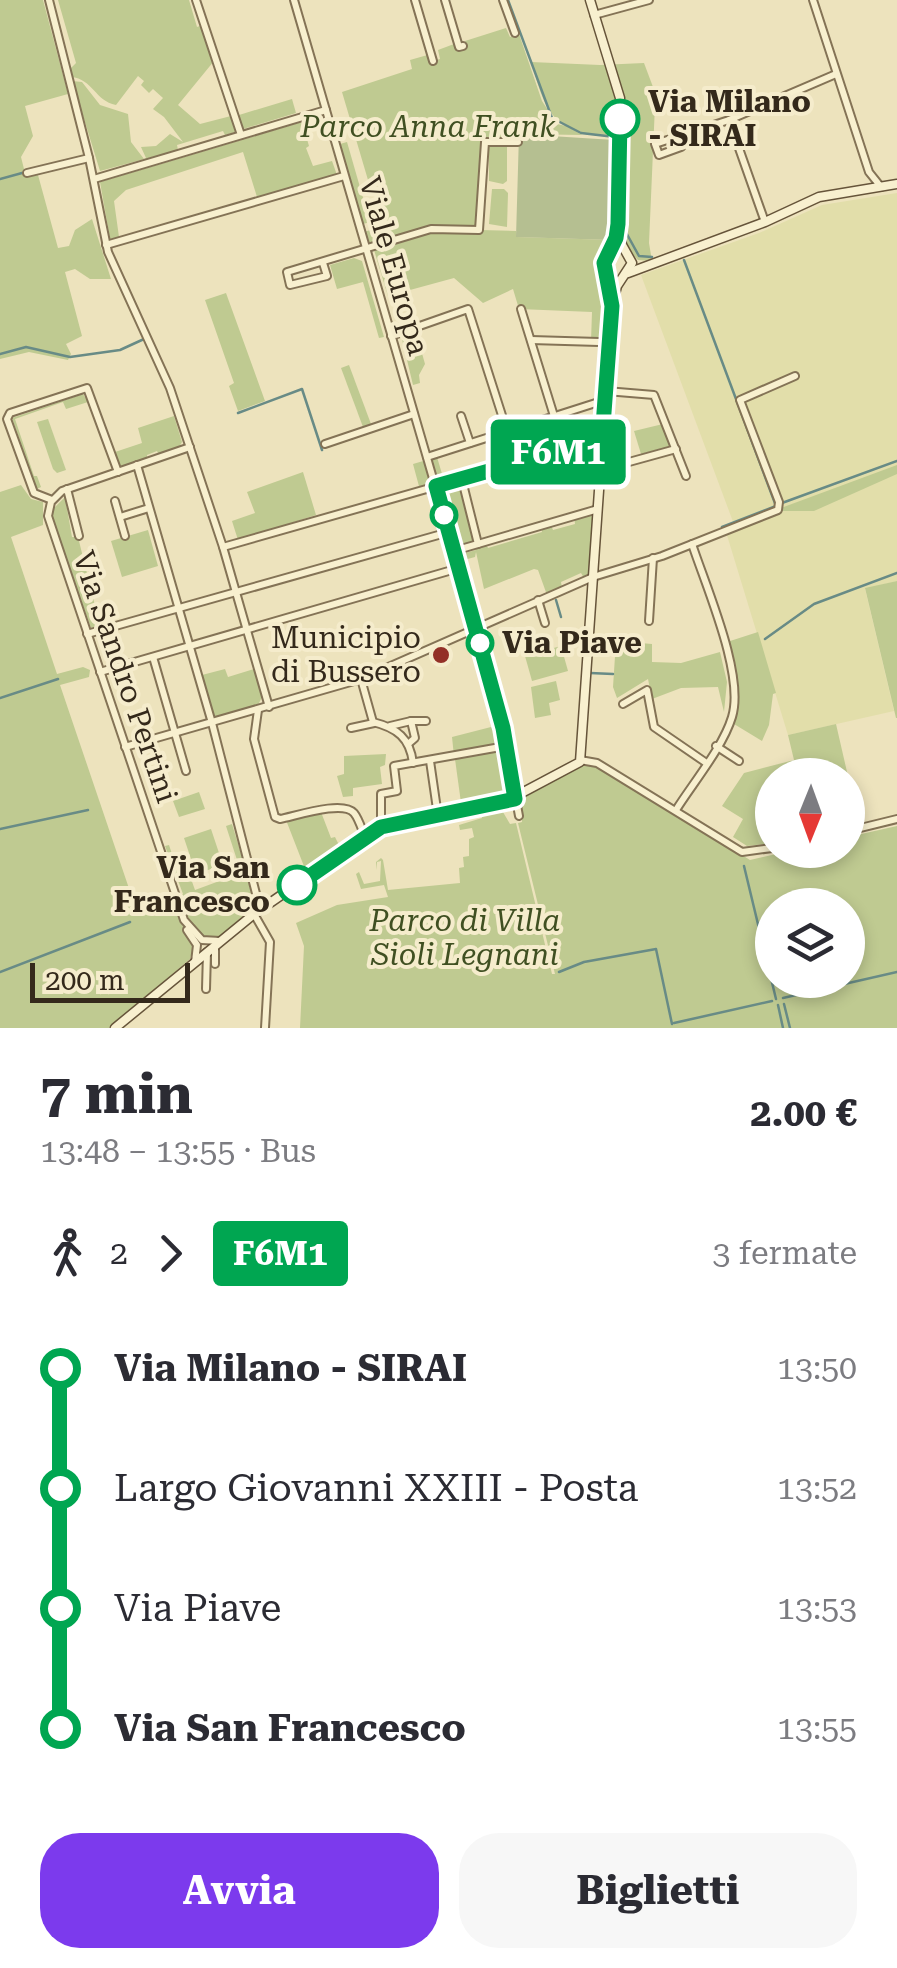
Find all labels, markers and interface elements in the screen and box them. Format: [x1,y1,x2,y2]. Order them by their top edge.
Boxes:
place label: Via Milano - SIRAI [648,84,811,153]
marker: Via Milano - SIRAI [601,100,639,138]
park label: Parco Anna Frank [300,109,556,144]
street label: Viale Europa [352,173,437,359]
line badge: F6M1 [488,420,628,484]
text: F6M1 [511,432,605,473]
unlabelled marker [431,502,457,528]
street label: Via Sandro Pertini [66,546,185,807]
place label: Municipio di Bussero [271,620,421,689]
place label: Via Piave [502,625,642,660]
marker: Via Piave [467,630,493,656]
marker: Municipio di Bussero [430,644,452,666]
north arrow [755,758,865,868]
map controls [755,758,865,998]
place label: Via San Francesco [114,850,270,919]
marker: Via San Francesco [278,866,316,904]
button: layers [755,888,865,998]
park label: Parco di Villa Sioli Legnani [369,903,560,972]
scale bar [30,958,190,1003]
text: 200 m [45,964,125,997]
text: 7 min [40,1062,193,1126]
text: 2.00 € [750,1091,857,1135]
text: 13:48 – 13:55 · Bus [40,1132,316,1170]
icon: walk [40,1226,95,1281]
icon: forward [143,1226,198,1281]
text: F6M1 [233,1233,328,1274]
text: 2 [110,1234,128,1272]
text: 3 fermate [713,1234,857,1272]
text: Via Milano - SIRAI [114,1346,467,1390]
text: 13:50 [777,1349,857,1387]
text: Largo Giovanni XXIII - Posta [114,1466,638,1510]
text: 13:52 [777,1469,857,1507]
text: Via Piave [114,1586,281,1630]
text: 13:53 [777,1589,857,1627]
text: Via San Francesco [114,1706,466,1750]
text: 13:55 [777,1709,857,1747]
button: Avvia [40,1833,439,1948]
button: Biglietti [459,1833,857,1948]

